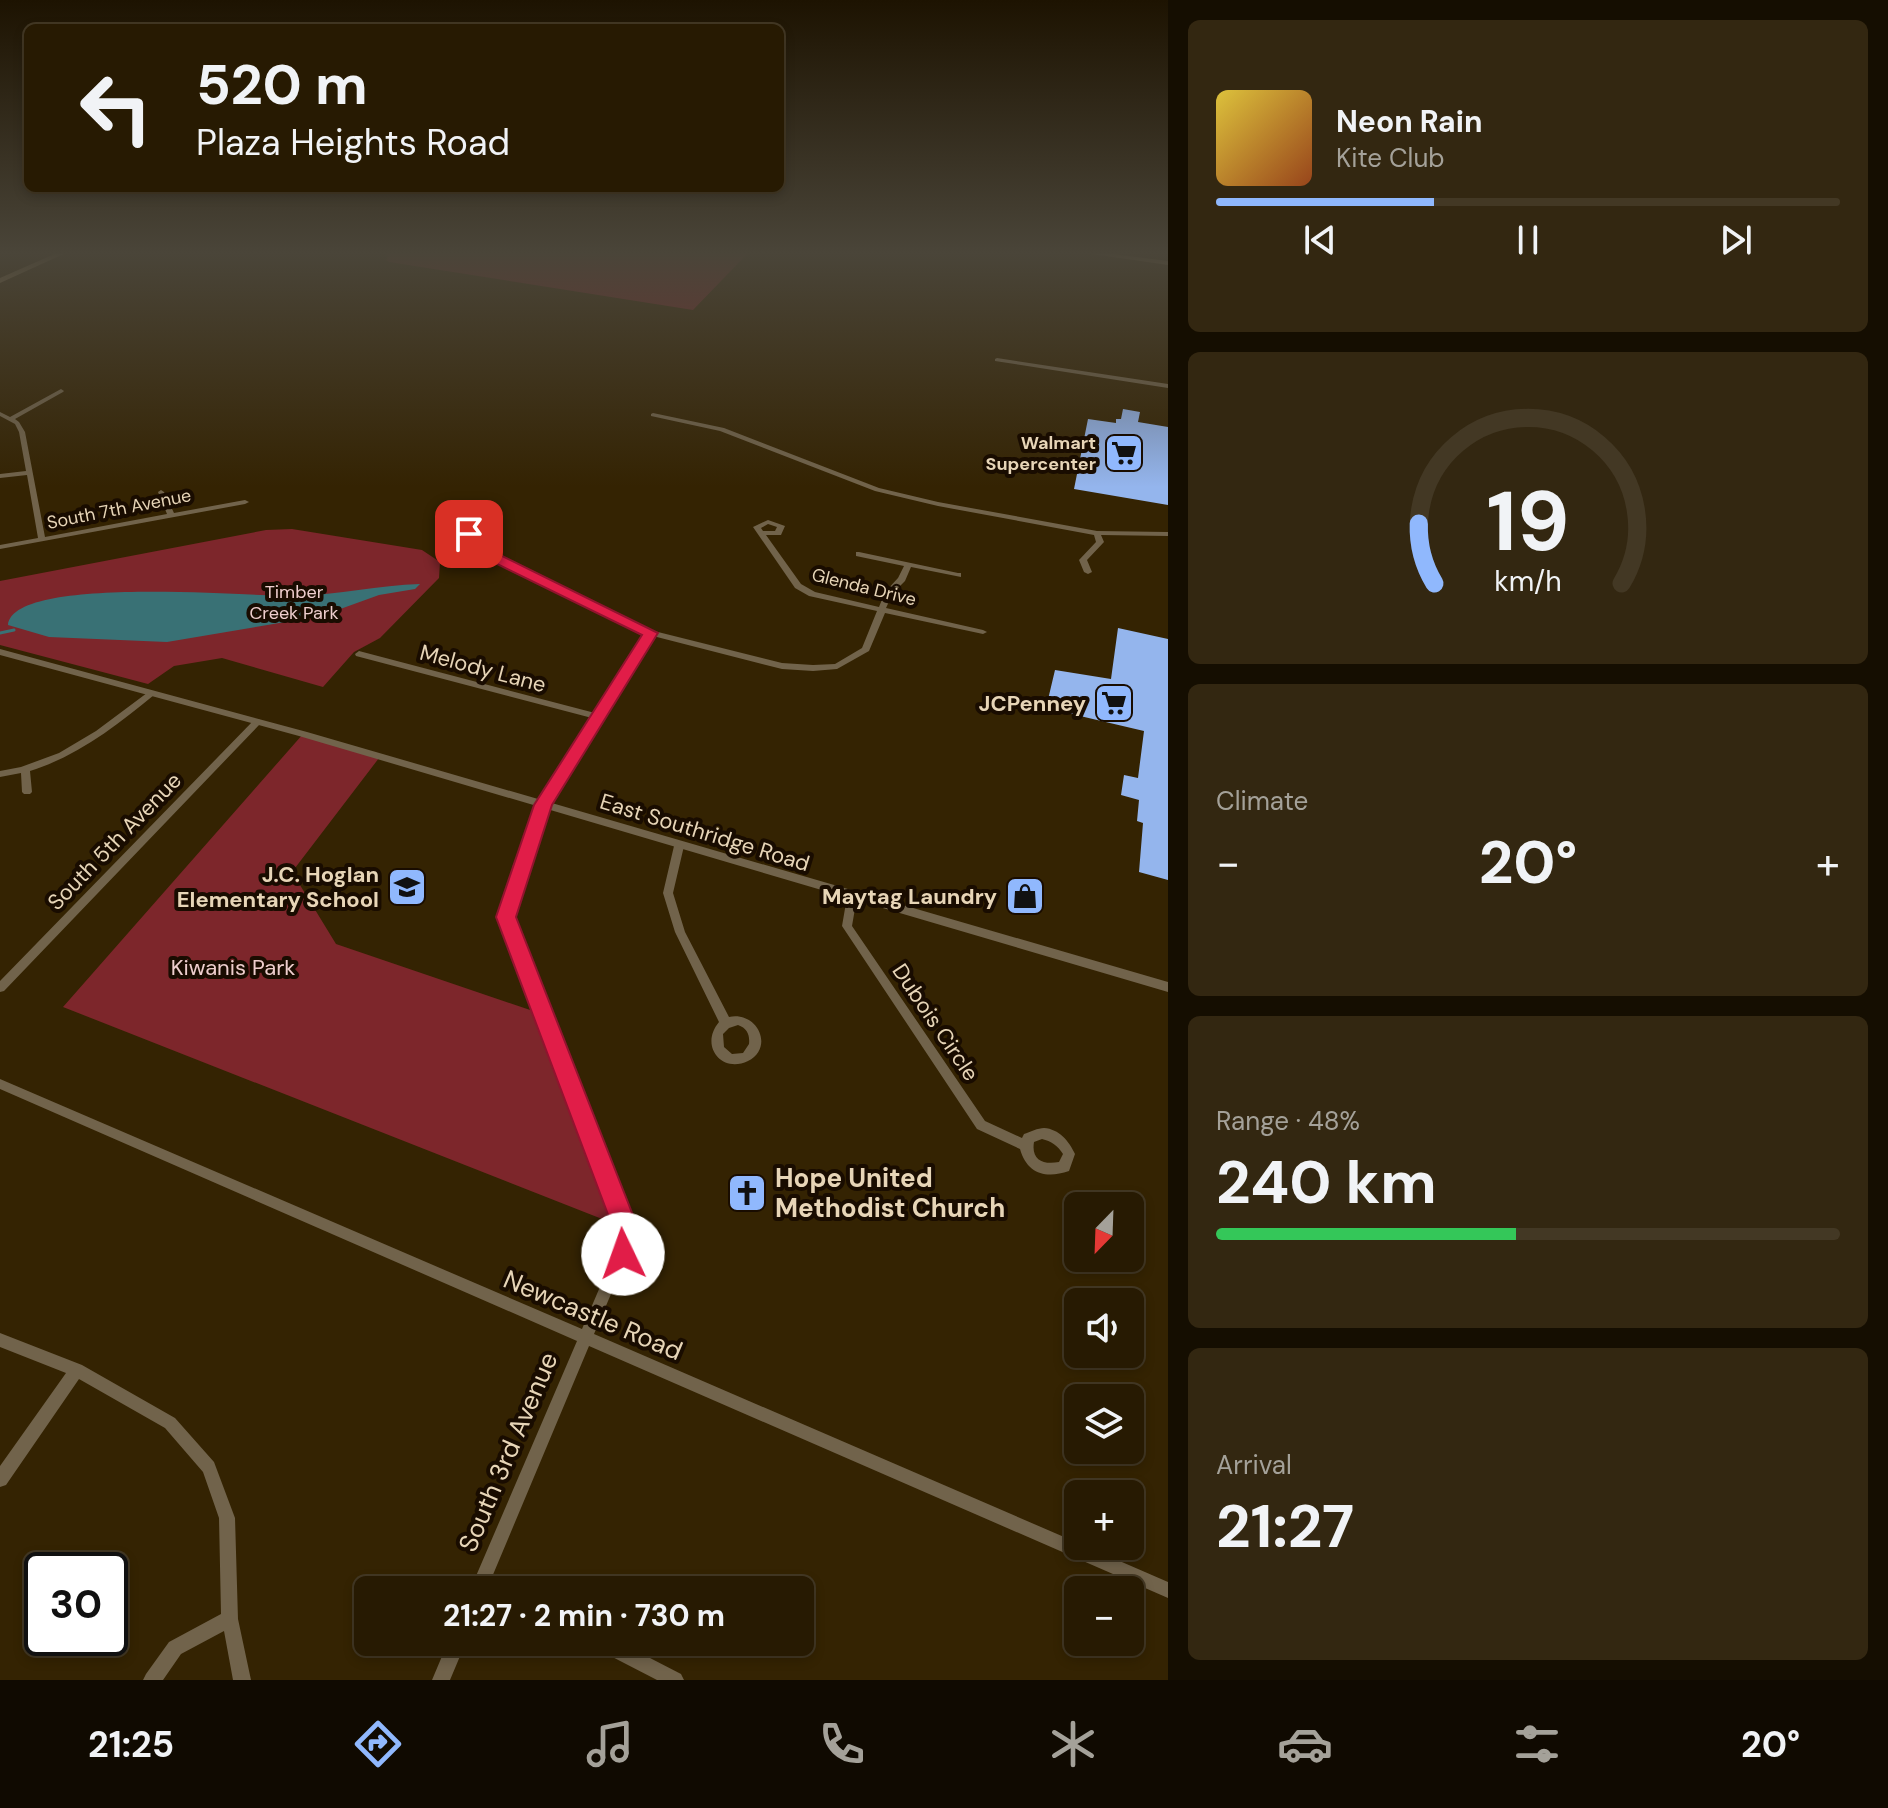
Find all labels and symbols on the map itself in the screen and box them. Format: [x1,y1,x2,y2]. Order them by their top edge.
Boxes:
place label: Walmart Supercenter [986,431,1096,476]
supermarket icon: Walmart Supercenter [1103,432,1145,474]
street label: South 7th Avenue [45,483,193,535]
pin [435,500,503,568]
street label: Glenda Drive [809,562,919,612]
park label: Timber Creek Park [249,580,339,625]
street label: Melody Lane [417,638,549,699]
supermarket icon: JCPenney [1093,682,1135,724]
place label: JCPenney [979,689,1086,718]
street label: South 5th Avenue [41,766,188,916]
street label: East Southridge Road [596,787,813,878]
place label: J.C. Hoglan Elementary School [177,860,379,914]
school or university icon: J.C. Hoglan Elementary School [386,866,428,908]
shop icon: Maytag Laundry [1004,875,1046,917]
place label: Maytag Laundry [822,882,997,911]
park label: Kiwanis Park [171,953,295,982]
street label: Dubois Circle [886,958,985,1087]
place label: Hope United Methodist Church [775,1161,1005,1225]
church icon: Hope United Methodist Church [726,1172,768,1214]
north arrow [1064,1192,1144,1272]
position arrow [581,1212,665,1296]
street label: Newcastle Road [498,1262,688,1368]
street label: South 3rd Avenue [451,1347,565,1557]
speed limit sign: 30 [24,1552,128,1656]

